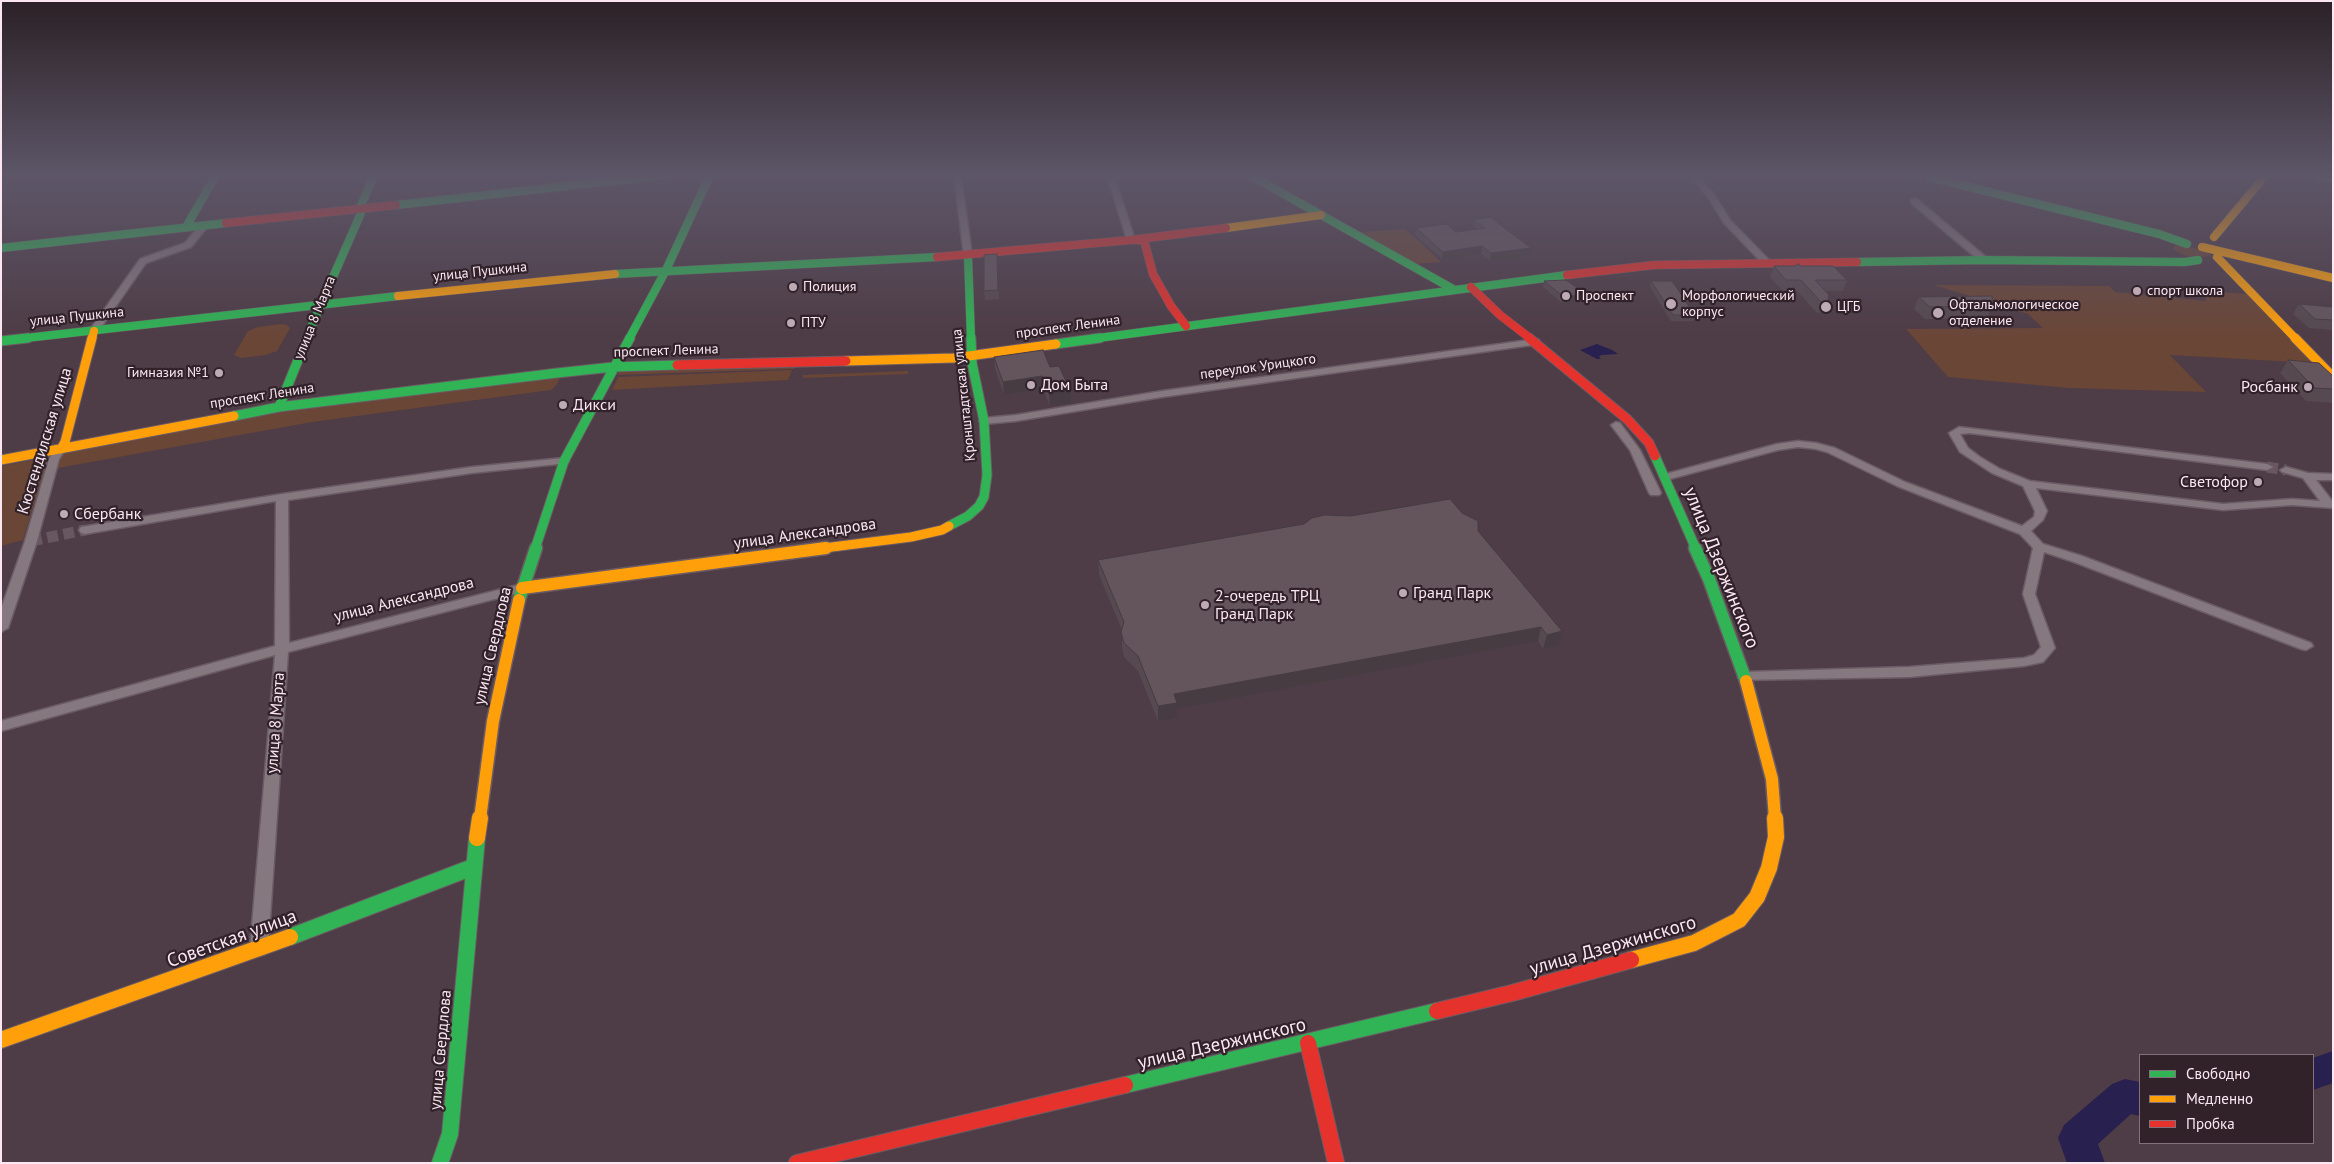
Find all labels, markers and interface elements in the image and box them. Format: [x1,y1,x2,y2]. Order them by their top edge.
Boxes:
street label: улица Пушкина [432,259,528,285]
street label: улица 8 Марта [291,274,339,362]
place label: Полиция [803,279,856,295]
marker: Полиция [787,281,799,293]
place label: спорт школа [2147,283,2223,299]
marker: спорт школа [2131,285,2143,297]
place label: Проспект [1576,288,1633,304]
place label: Морфологический корпус [1682,288,1795,321]
marker: Проспект [1560,290,1572,302]
marker: Морфологический корпус [1664,297,1678,311]
place label: Офтальмологическое отделение [1949,297,2079,330]
place label: ЦГБ [1837,299,1861,315]
marker: ЦГБ [1819,300,1833,314]
street label: улица Пушкина [29,304,125,330]
marker: Офтальмологическое отделение [1931,306,1945,320]
street label: проспект Ленина [1015,311,1121,343]
place label: ПТУ [801,315,826,331]
marker: ПТУ [785,317,797,329]
street label: Кронштадтская улица [949,328,979,462]
street label: проспект Ленина [613,341,719,361]
street label: переулок Урицкого [1199,351,1317,383]
place label: Гимназия №1 [127,365,209,381]
street label: Кюстендилская улица [14,366,76,516]
marker: Гимназия №1 [213,367,225,379]
place label: Дом Быта [1041,375,1108,395]
place label: Росбанк [2241,377,2298,397]
street label: проспект Ленина [209,379,315,413]
marker: Дом Быта [1025,379,1037,391]
marker: Росбанк [2302,381,2314,393]
place label: Дикси [573,395,616,415]
marker: Дикси [557,399,569,411]
place label: Светофор [2180,472,2248,492]
marker: Светофор [2252,476,2264,488]
street label: улица Дзержинского [1678,484,1764,652]
place label: Сбербанк [74,504,141,524]
marker: Сбербанк [58,508,70,520]
street label: улица Александрова [733,515,877,553]
street label: улица Александрова [332,573,476,627]
place label: Гранд Парк [1413,583,1491,603]
street label: улица Свердлова [470,585,516,707]
place label: 2-очередь ТРЦ Гранд Парк [1215,586,1320,624]
marker: Гранд Парк [1397,587,1409,599]
marker: 2-очередь ТРЦ Гранд Парк [1199,599,1211,611]
street label: улица 8 Марта [263,672,289,774]
street label: Советская улица [164,905,300,973]
street label: улица Дзержинского [1527,911,1699,981]
street label: улица Свердлова [426,989,456,1111]
street label: улица Дзержинского [1136,1014,1308,1074]
legend [2139,1054,2314,1144]
text: Свободно [2186,1064,2250,1083]
text: Медленно [2186,1089,2253,1108]
text: Пробка [2186,1114,2235,1133]

